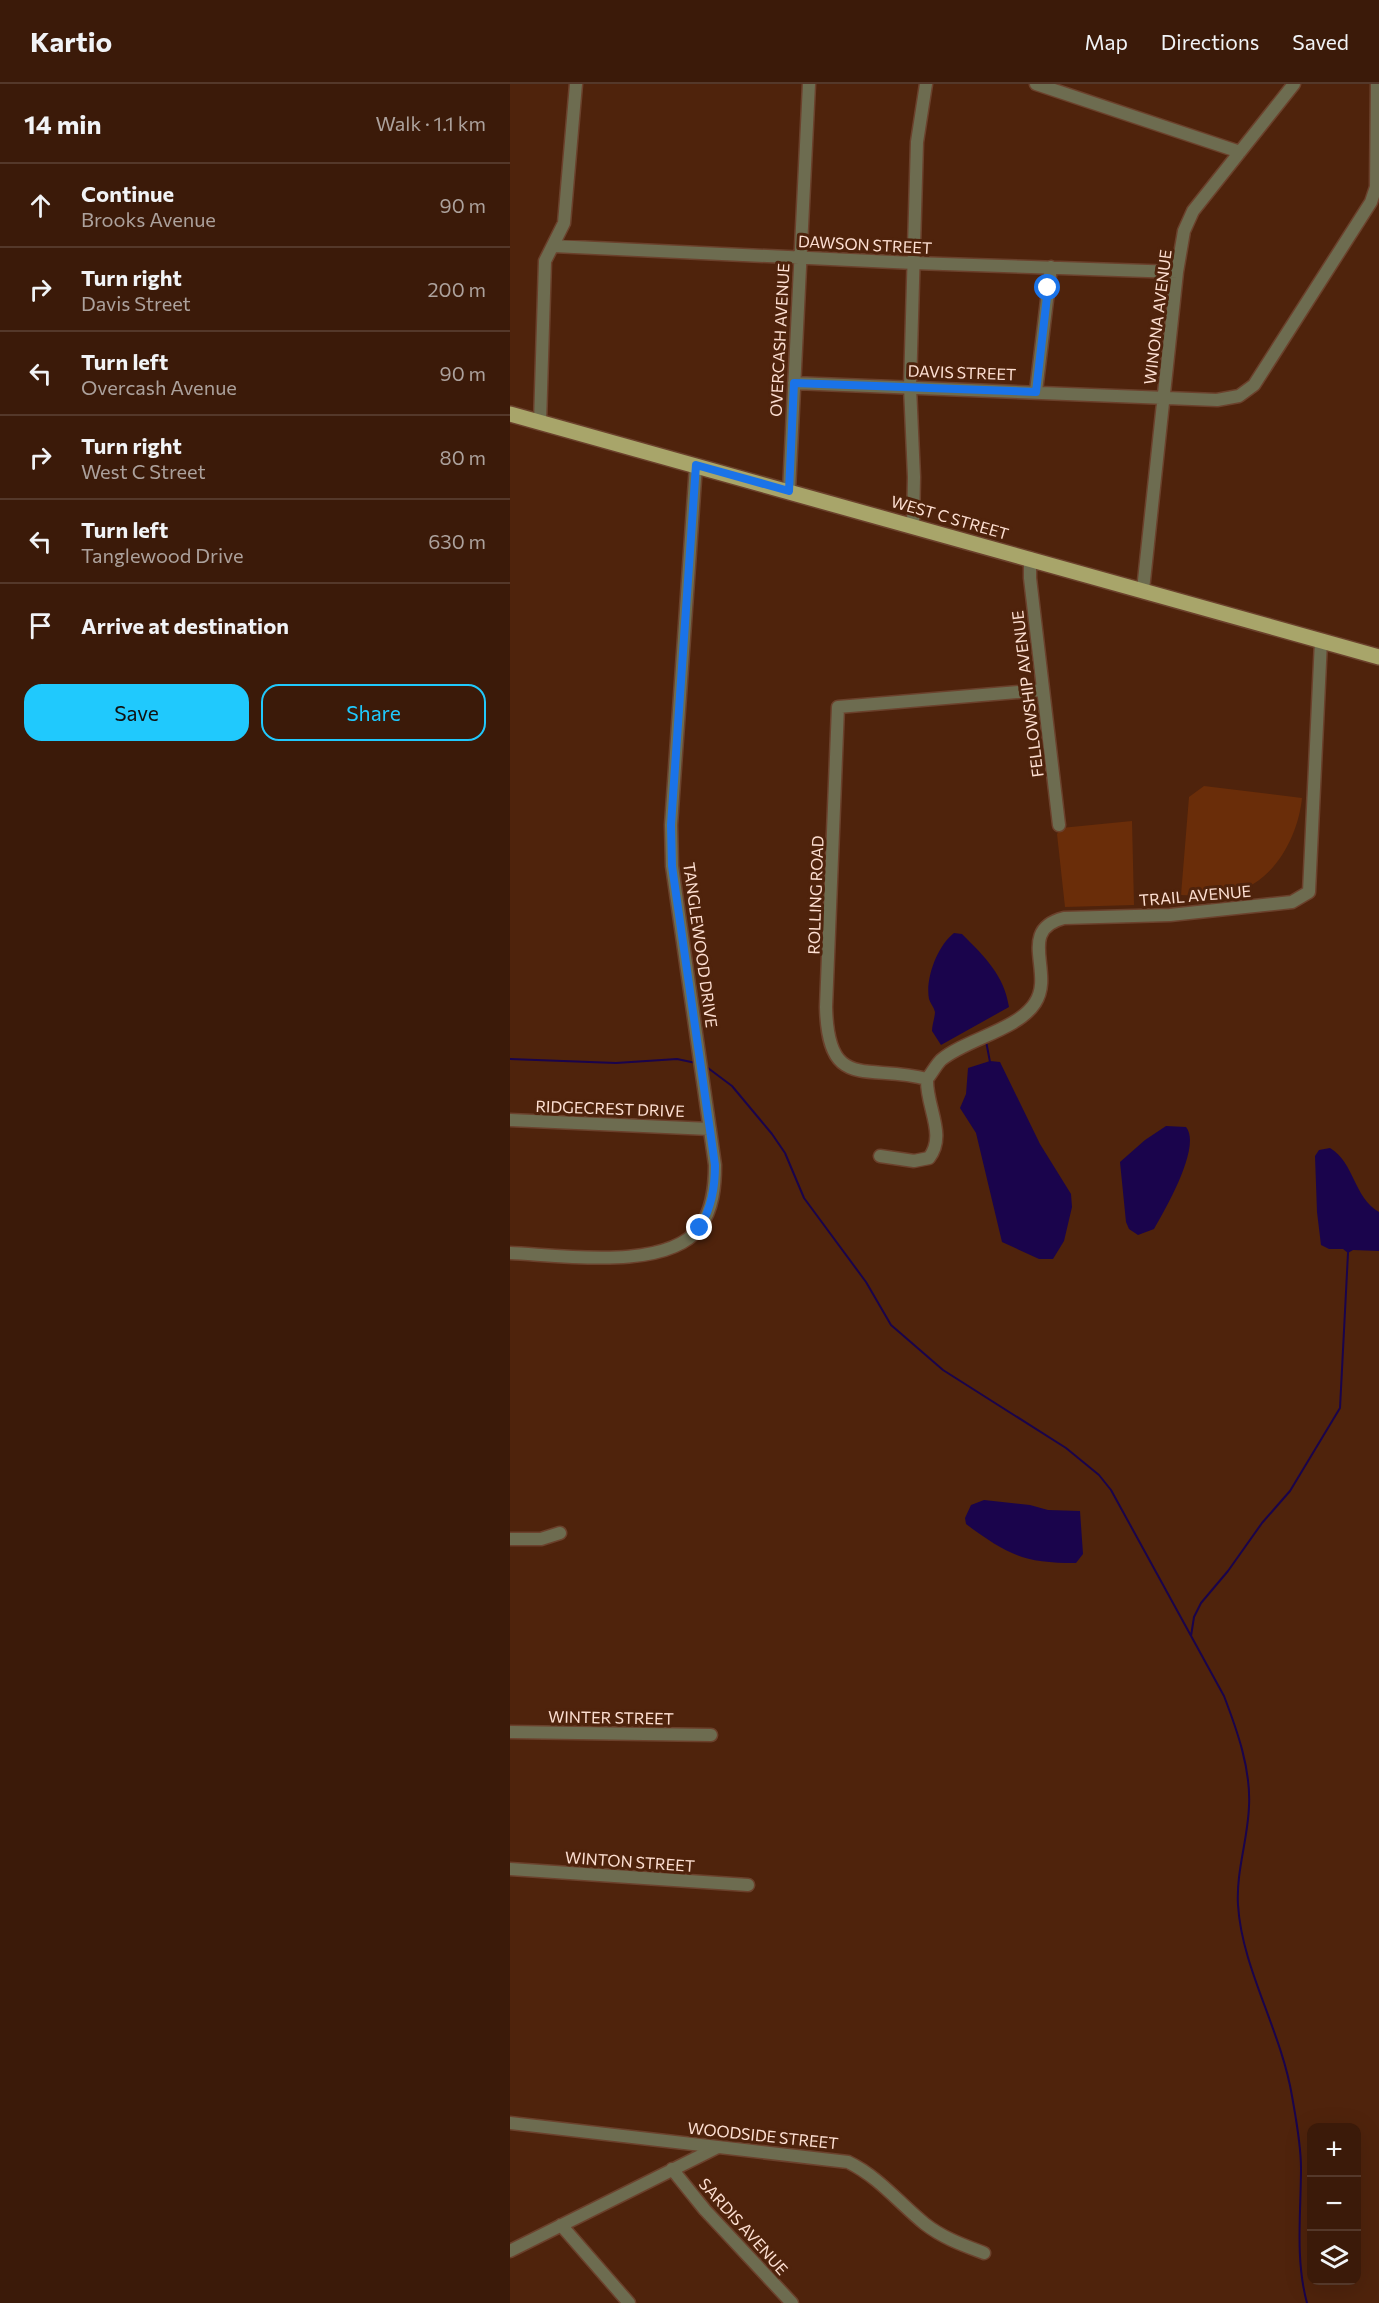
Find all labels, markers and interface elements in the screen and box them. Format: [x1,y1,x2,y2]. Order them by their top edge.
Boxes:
text: Kartio [30,24,112,58]
text: Map [1085,29,1128,54]
text: Directions [1161,29,1259,54]
text: Saved [1292,29,1349,54]
text: 14 min [24,108,102,139]
text: Walk · 1.1 km [376,111,486,135]
text: Continue [81,180,174,207]
icon: ahead [24,189,57,222]
text: 90 m [440,193,486,217]
text: Brooks Avenue [81,207,216,231]
street label: DAWSON STREET [798,231,932,257]
street label: WINONA AVENUE [1139,248,1175,386]
street label: OVERCASH AVENUE [765,263,793,417]
text: Turn right [81,264,182,291]
icon: right [24,273,57,306]
route start [1034,274,1060,300]
text: 200 m [428,277,486,301]
text: Davis Street [81,291,191,315]
text: Turn left [81,348,168,375]
icon: left [24,357,57,390]
text: 90 m [440,361,486,385]
street label: DAVIS STREET [907,361,1017,383]
text: Overcash Avenue [81,375,237,399]
text: Turn right [81,432,182,459]
icon: right [24,441,57,474]
text: 80 m [440,445,486,469]
text: West C Street [81,459,206,483]
street label: WEST C STREET [889,491,1011,543]
text: Turn left [81,516,168,543]
icon: left [24,525,57,558]
text: 630 m [428,529,486,553]
text: Tanglewood Drive [81,543,243,567]
icon: arrive [24,609,57,642]
street label: FELLOWSHIP AVENUE [1007,609,1047,779]
text: Arrive at destination [81,612,289,639]
button: Save [24,684,249,741]
button: Share [261,684,486,741]
street label: ROLLING ROAD [803,835,827,955]
street label: TANGLEWOOD DRIVE [680,861,722,1029]
street label: TRAIL AVENUE [1138,881,1252,909]
street label: RIDGECREST DRIVE [535,1096,685,1120]
route end [686,1214,712,1240]
street label: WINTER STREET [548,1706,674,1728]
street label: WINTON STREET [564,1847,696,1875]
street label: WOODSIDE STREET [687,2118,839,2152]
map controls [1307,2123,1361,2285]
button: + [1307,2123,1361,2177]
street label: SARDIS AVENUE [696,2174,792,2278]
button: − [1307,2177,1361,2231]
button: layers [1307,2231,1361,2285]

